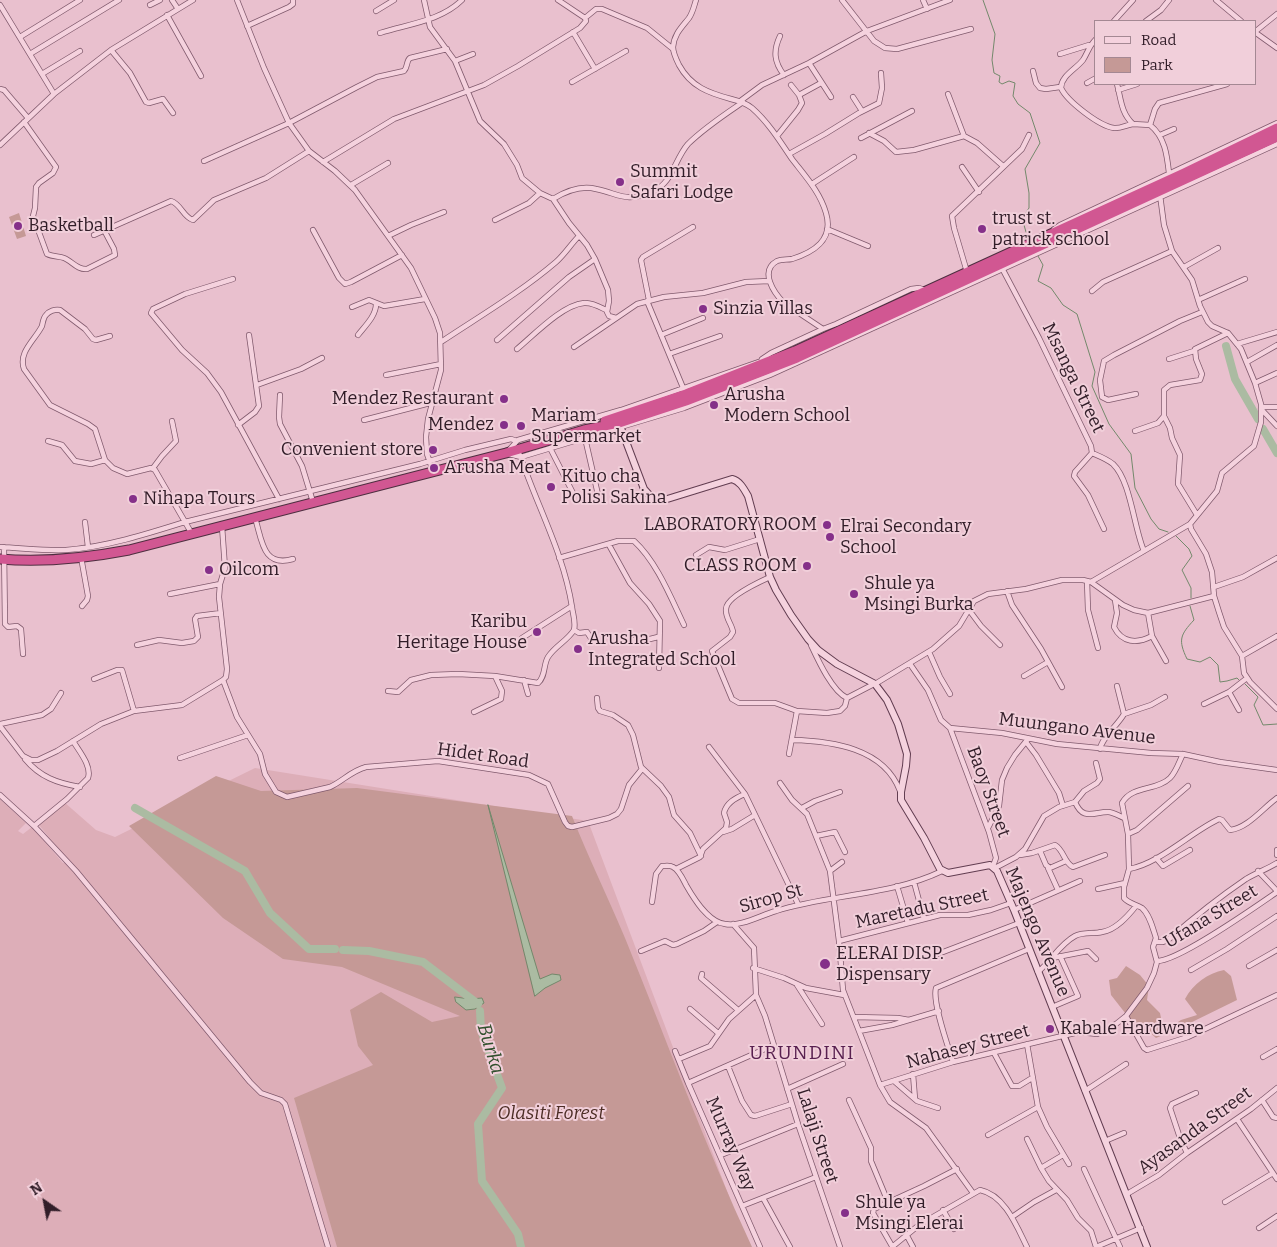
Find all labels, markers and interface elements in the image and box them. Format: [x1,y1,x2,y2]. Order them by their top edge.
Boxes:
legend [1094,20,1257,85]
text: Road [1141,31,1176,49]
text: Park [1141,56,1173,74]
place label: Summit Safari Lodge [630,161,733,203]
marker: Summit Safari Lodge [614,176,626,188]
place label: trust st. patrick school [992,208,1109,250]
place label: Basketball [28,215,114,237]
marker: Basketball [12,220,24,232]
marker: trust st. patrick school [976,223,988,235]
place label: Sinzia Villas [713,298,813,320]
marker: Sinzia Villas [697,303,709,315]
street label: Msanga Street [1037,319,1109,437]
place label: Arusha Modern School [724,384,850,426]
place label: Mendez Restaurant [332,388,494,410]
marker: Mendez Restaurant [498,393,510,405]
marker: Arusha Modern School [708,399,720,411]
place label: Mariam Supermarket [531,405,642,448]
place label: Mendez [428,414,494,436]
marker: Mendez [498,419,510,431]
marker: Mariam Supermarket [515,420,527,432]
place label: Convenient store [281,439,423,461]
marker: Convenient store [427,444,439,456]
place label: Arusha Meat [444,457,551,479]
marker: Arusha Meat [428,462,440,474]
place label: Kituo cha Polisi Sakina [561,466,667,508]
marker: Kituo cha Polisi Sakina [545,481,557,493]
place label: Nihapa Tours [143,488,255,510]
marker: Nihapa Tours [127,493,139,505]
place label: LABORATORY ROOM [644,514,817,536]
place label: Elrai Secondary School [840,516,972,558]
marker: LABORATORY ROOM [821,519,833,531]
marker: Elrai Secondary School [824,531,836,543]
place label: CLASS ROOM [684,555,797,577]
place label: Oilcom [219,559,279,581]
marker: CLASS ROOM [801,560,813,572]
marker: Oilcom [203,564,215,576]
place label: Shule ya Msingi Burka [864,573,974,616]
marker: Shule ya Msingi Burka [848,588,860,600]
place label: Karibu Heritage House [397,611,527,654]
marker: Karibu Heritage House [531,626,543,638]
place label: Arusha Integrated School [588,628,736,670]
marker: Arusha Integrated School [572,643,584,655]
street label: Muungano Avenue [997,709,1157,749]
street label: Hidet Road [436,739,530,773]
street label: Baoy Street [962,744,1014,840]
street label: Majengo Avenue [1000,864,1074,1000]
street label: Sirop St [737,880,805,918]
street label: Ufana Street [1160,881,1262,953]
street label: Maretadu Street [854,884,990,934]
place label: ELERAI DISP. Dispensary [836,943,944,986]
marker: ELERAI DISP. Dispensary [818,957,832,971]
place label: Kabale Hardware [1060,1018,1204,1040]
street label: Nahasey Street [904,1020,1032,1074]
water label: Burka [472,1021,508,1077]
marker: Kabale Hardware [1044,1023,1056,1035]
district label: URUNDINI [748,1043,856,1065]
street label: Ayasanda Street [1134,1082,1256,1180]
street label: Lalaji Street [791,1086,843,1186]
street label: Murray Way [700,1094,760,1194]
park label: Olasiti Forest [497,1103,605,1125]
north arrow [20,1177,70,1227]
text: N [27,1179,46,1199]
place label: Shule ya Msingi Elerai [855,1192,964,1234]
marker: Shule ya Msingi Elerai [839,1207,851,1219]

